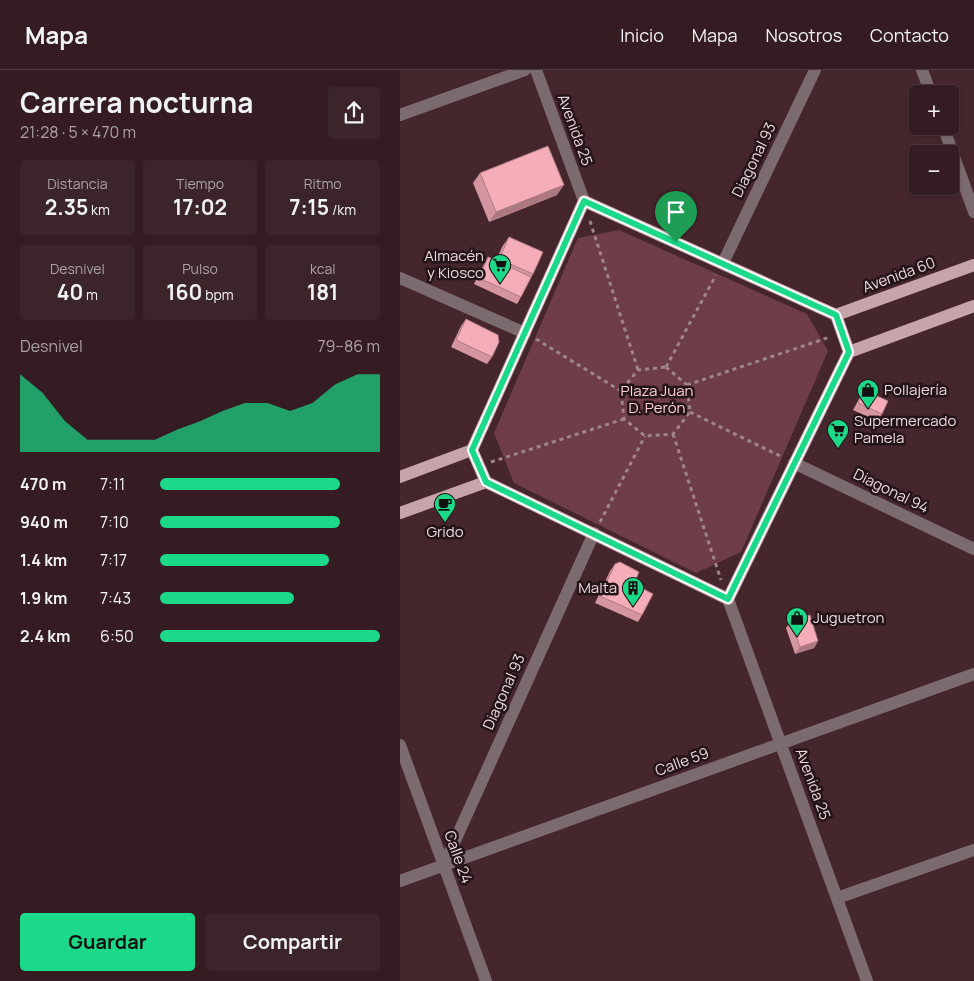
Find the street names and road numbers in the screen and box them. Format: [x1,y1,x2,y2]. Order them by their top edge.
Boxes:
street label: Avenida 25 [553,91,598,168]
street label: Diagonal 93 [726,119,781,201]
street label: Avenida 60 [860,252,938,297]
street label: Diagonal 94 [850,463,933,518]
street label: Diagonal 93 [477,651,530,733]
street label: Calle 59 [652,742,712,781]
street label: Avenida 25 [791,745,836,822]
street label: Calle 24 [439,827,478,886]

